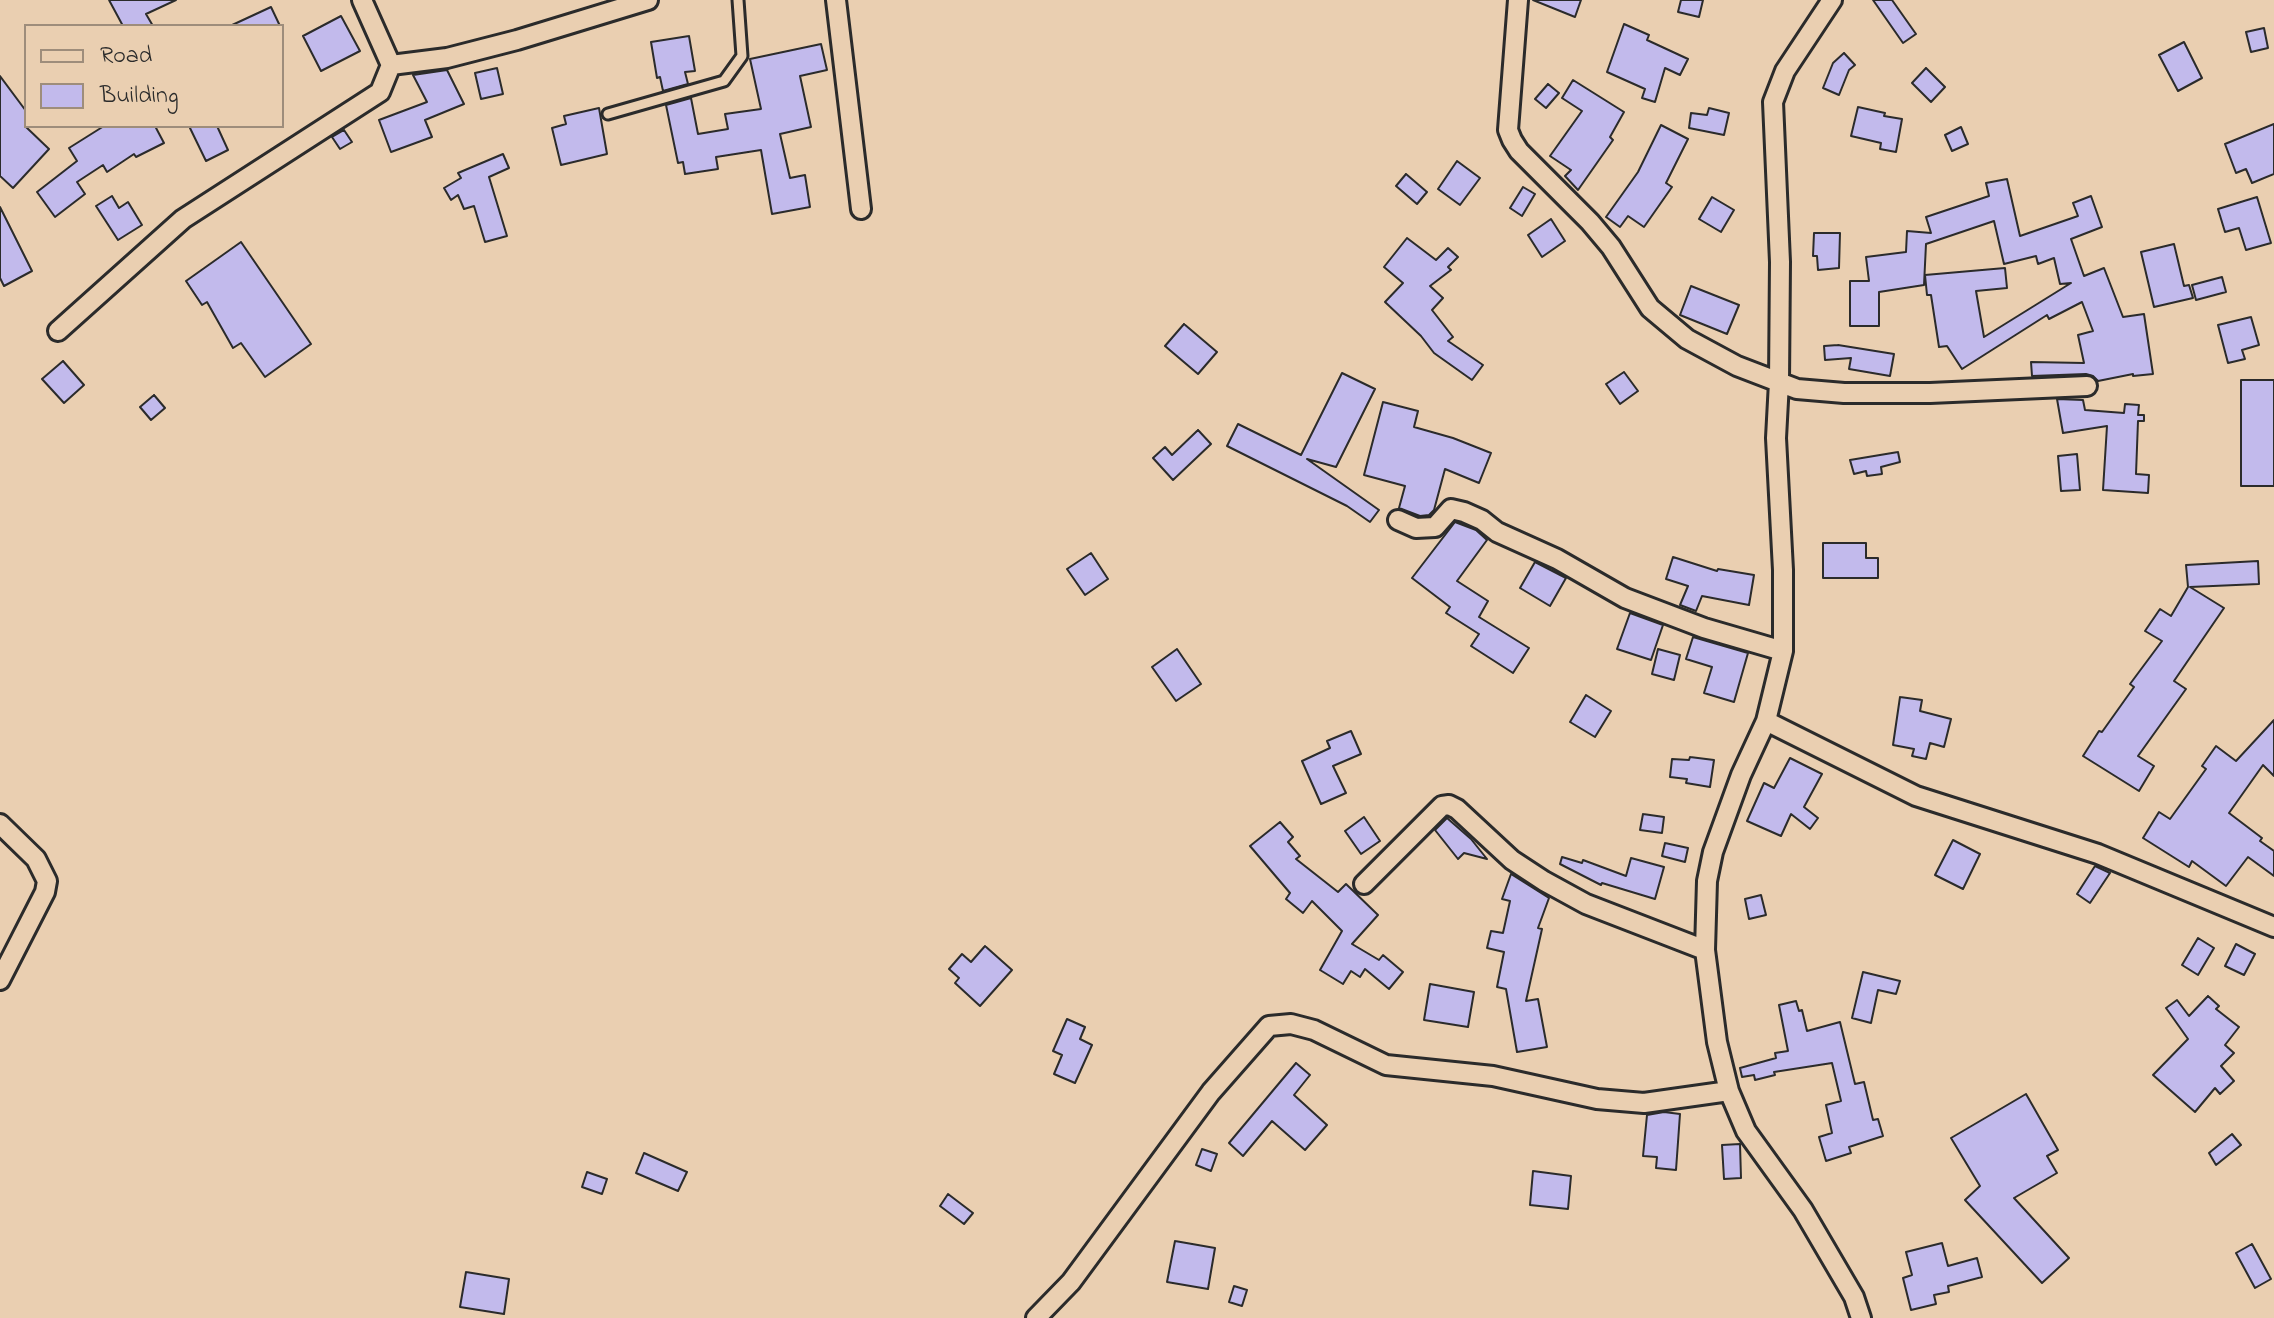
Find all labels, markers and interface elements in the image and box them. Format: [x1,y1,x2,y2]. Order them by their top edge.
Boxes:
legend [24,24,284,128]
text: Road [100,39,152,74]
text: Building [100,79,179,114]

